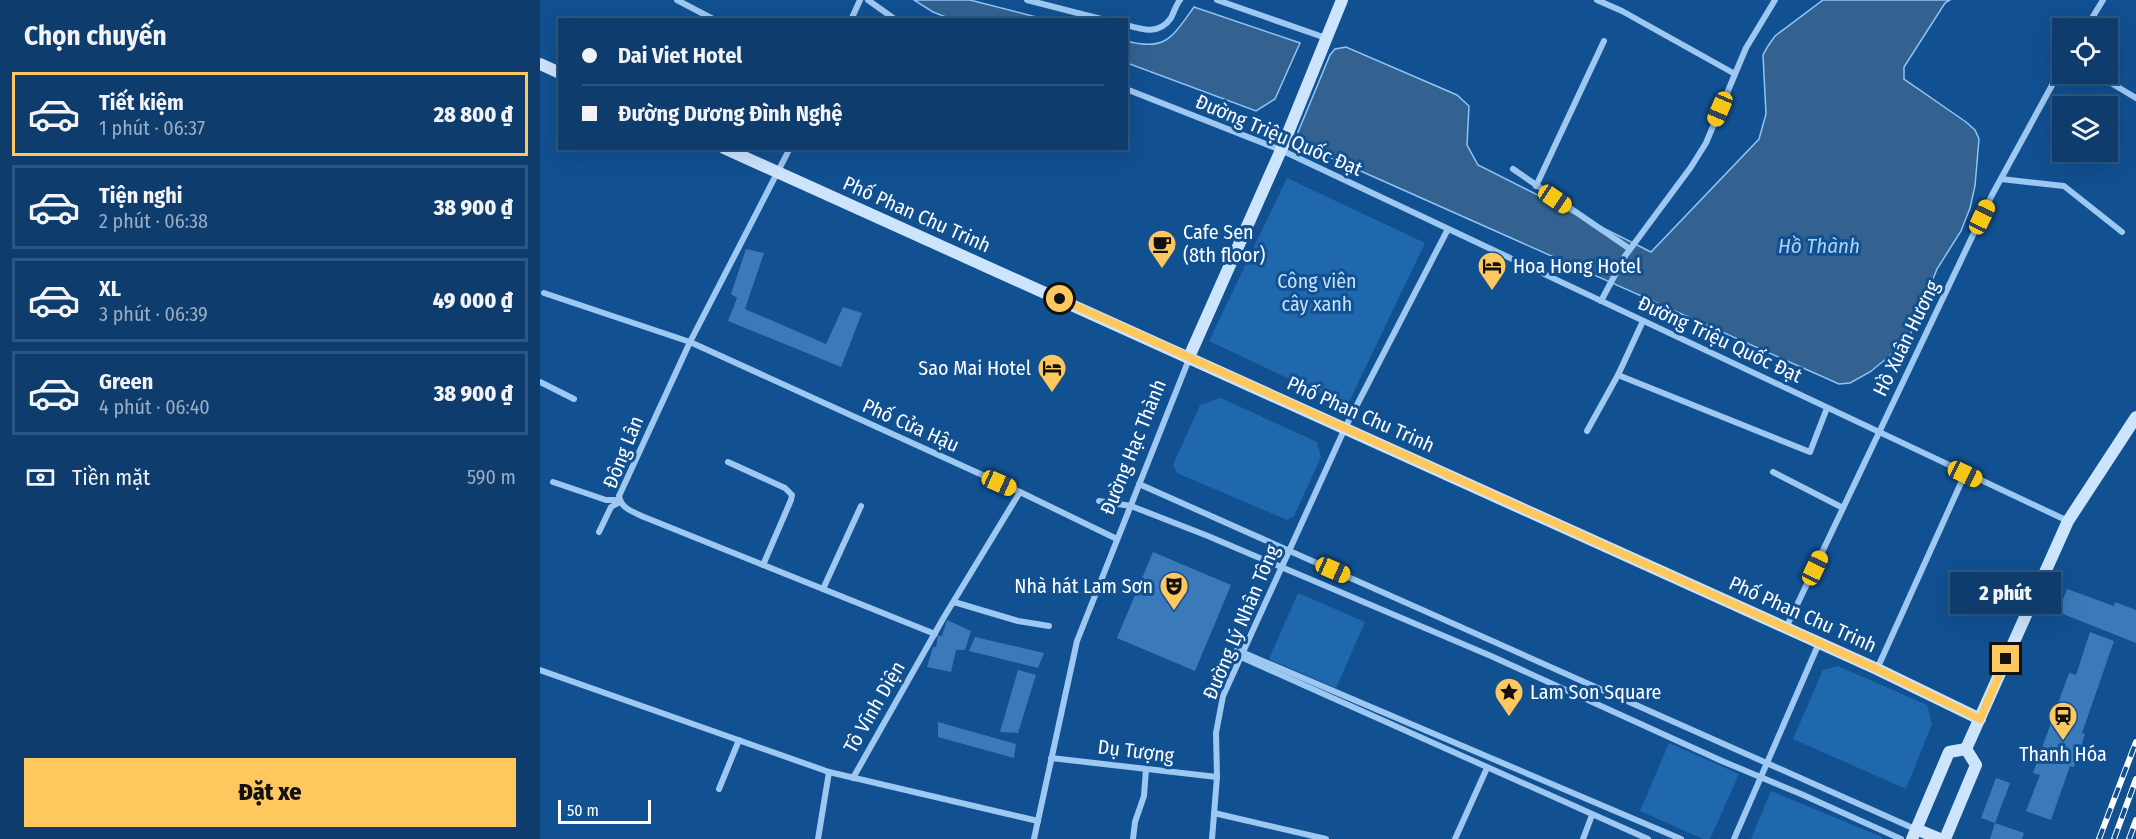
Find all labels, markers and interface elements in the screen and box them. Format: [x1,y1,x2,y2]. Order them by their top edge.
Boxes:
map controls [2052,18,2118,162]
button: locate [2052,18,2118,84]
text: Chọn chuyến [24,20,167,52]
text: Dai Viet Hotel [618,42,742,69]
icon: car [27,87,81,141]
text: Tiết kiệm [99,89,184,116]
street label: Đường Triệu Quốc Đạt [1192,89,1366,181]
car [1705,89,1735,129]
button: layers [2052,96,2118,162]
text: Đường Dương Đình Nghệ [618,100,843,127]
text: 28 800 ₫ [434,101,513,128]
text: 1 phút · 06:37 [99,116,205,140]
street label: Phố Phan Chu Trinh [840,171,994,257]
icon: car [27,180,81,234]
car [1535,181,1575,217]
text: Tiện nghi [99,182,182,209]
text: 38 900 ₫ [434,194,513,221]
car [1966,197,1998,237]
text: 2 phút · 06:38 [99,209,208,233]
place label: Cafe Sen (8th floor) [1183,220,1266,267]
cafe icon: Cafe Sen (8th floor) [1146,228,1178,270]
water label: Hồ Thành [1778,233,1860,259]
hotel icon: Hoa Hong Hotel [1476,250,1508,292]
place label: Hoa Hong Hotel [1513,254,1641,278]
park label: Công viên cây xanh [1277,269,1357,316]
icon: car [27,273,81,327]
text: XL [99,275,121,302]
street label: Hồ Xuân Hương [1868,276,1945,400]
route start [1046,285,1073,312]
text: 49 000 ₫ [433,287,513,314]
street label: Đường Triệu Quốc Đạt [1634,290,1806,388]
text: 3 phút · 06:39 [99,302,208,326]
hotel icon: Sao Mai Hotel [1036,352,1068,394]
place label: Sao Mai Hotel [918,356,1031,380]
icon: car [27,366,81,420]
text: Green [99,368,153,395]
street label: Phố Phan Chu Trinh [1284,371,1438,457]
street label: Đường Hạc Thành [1095,376,1171,518]
text: 38 900 ₫ [434,380,513,407]
street label: Phố Cửa Hậu [859,393,963,457]
text: 4 phút · 06:40 [99,395,210,419]
street label: Đông Lân [598,412,648,492]
car [1945,458,1985,490]
icon: cash [24,461,57,494]
text: Tiền mặt [72,464,150,491]
text: 590 m [467,465,516,489]
car [979,467,1019,499]
street label: Đường Lý Nhân Tông [1198,541,1285,703]
car [1799,548,1831,588]
car [1313,554,1353,586]
theatre icon: Nhà hát Lam Sơn [1158,570,1190,612]
street label: Phố Phan Chu Trinh [1726,571,1880,657]
callout: 2 phút [1950,572,2062,614]
place label: Nhà hát Lam Sơn [1014,574,1153,598]
text: 2 phút [1979,581,2032,605]
route end [1992,645,2019,672]
street label: Tô Vĩnh Diện [838,657,910,757]
place icon: Lam Son Square [1493,676,1525,718]
place label: Lam Son Square [1530,680,1661,704]
station icon: Thanh Hóa [2047,700,2079,742]
street label: Dụ Tượng [1096,734,1176,768]
place label: Thanh Hóa [2019,742,2107,766]
button: Đặt xe [24,758,516,827]
scale bar [558,797,651,824]
text: 50 m [567,801,599,820]

